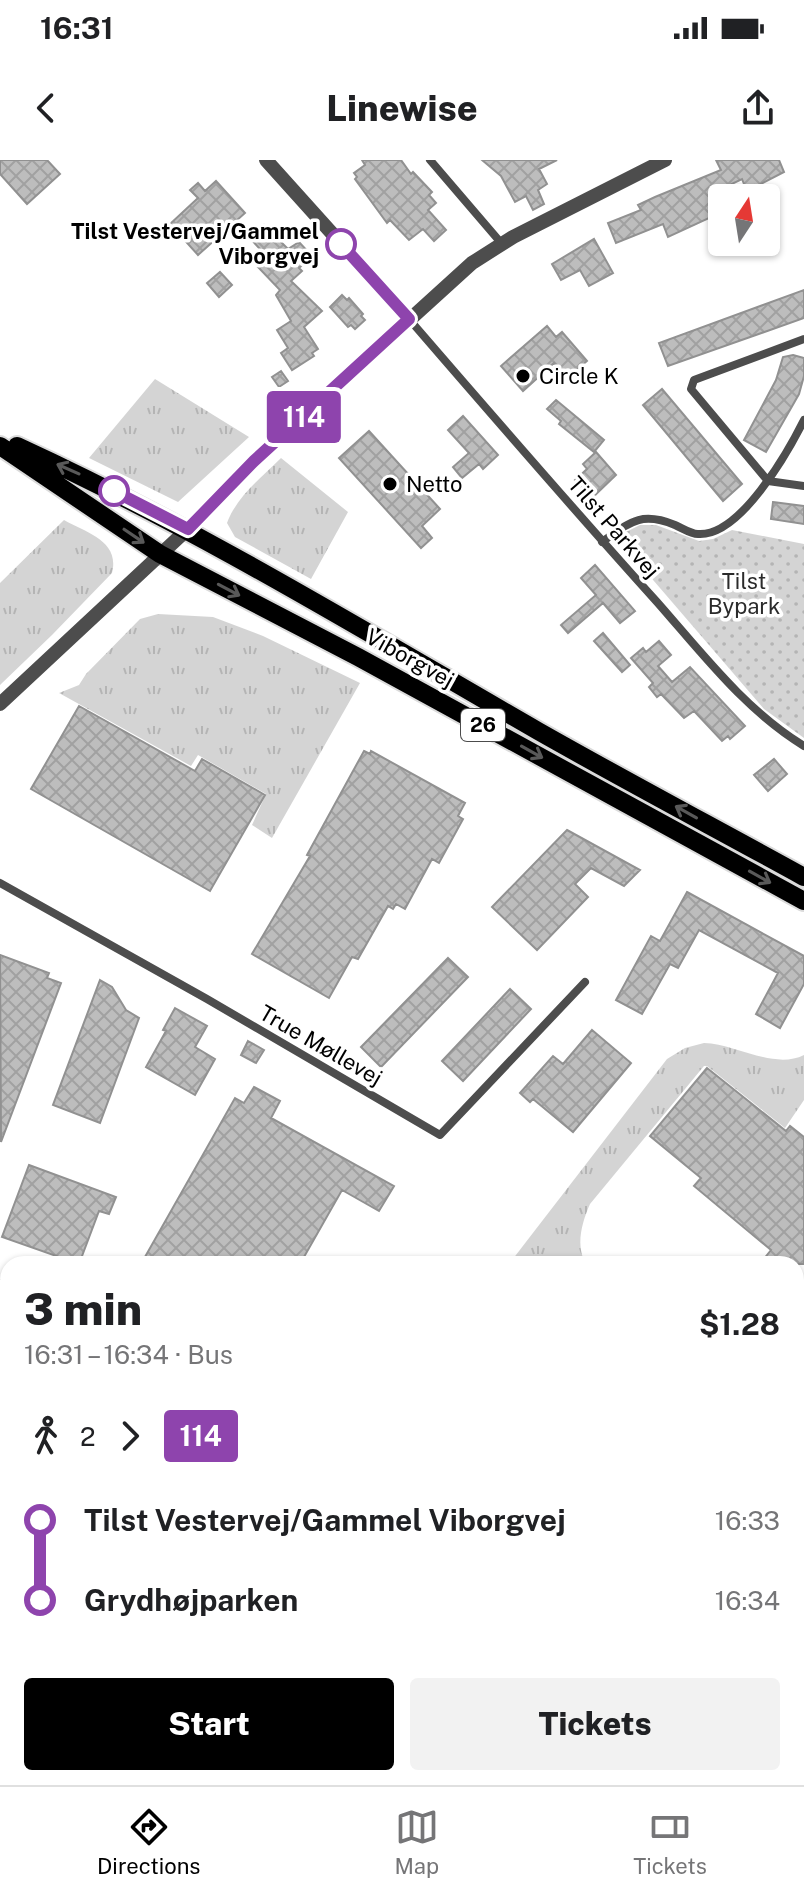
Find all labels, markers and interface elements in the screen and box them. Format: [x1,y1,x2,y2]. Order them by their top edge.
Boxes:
text: 16:31 [40,10,114,46]
icon: back [24,86,68,130]
icon: share [736,86,780,130]
text: Linewise [326,87,478,129]
north arrow [708,184,780,256]
map controls [708,184,780,256]
place label: Tilst Vestervej/Gammel Viborgvej [71,218,319,269]
marker: Tilst Vestervej/Gammel Viborgvej [326,229,356,259]
place label: Circle K [539,363,619,389]
marker: Circle K [514,367,532,385]
line badge: 114 [258,391,350,443]
text: 114 [283,400,325,433]
one-way arrow [56,461,81,476]
place label: Netto [406,471,463,497]
street label: Tilst Parkvej [563,471,665,583]
marker: Netto [381,475,399,493]
unlabelled marker [99,476,129,506]
one-way arrow [123,528,145,545]
park label: Tilst Bypark [708,568,780,619]
one-way arrow [217,583,240,599]
street label: Viborgvej [361,623,459,693]
road number: 26 [461,709,505,741]
one-way arrow [520,745,544,761]
one-way arrow [675,804,699,820]
one-way arrow [748,870,771,886]
street label: True Møllevej [255,999,387,1091]
text: 3 min [24,1283,142,1335]
text: $1.28 [699,1306,780,1342]
text: 16:31 – 16:34 · Bus [24,1339,233,1370]
icon: walk [24,1414,68,1458]
icon: forward [108,1414,152,1458]
text: 114 [180,1419,222,1452]
text: 2 [80,1421,96,1452]
text: Tilst Vestervej/Gammel Viborgvej [84,1502,566,1538]
text: 16:33 [715,1505,780,1536]
text: Grydhøjparken [84,1582,298,1618]
text: 16:34 [715,1585,780,1616]
button: Start [24,1678,394,1770]
button: Tickets [410,1678,780,1770]
tab: Directions [97,1805,200,1879]
tab: Map [394,1805,439,1879]
tab: Tickets [633,1805,707,1879]

